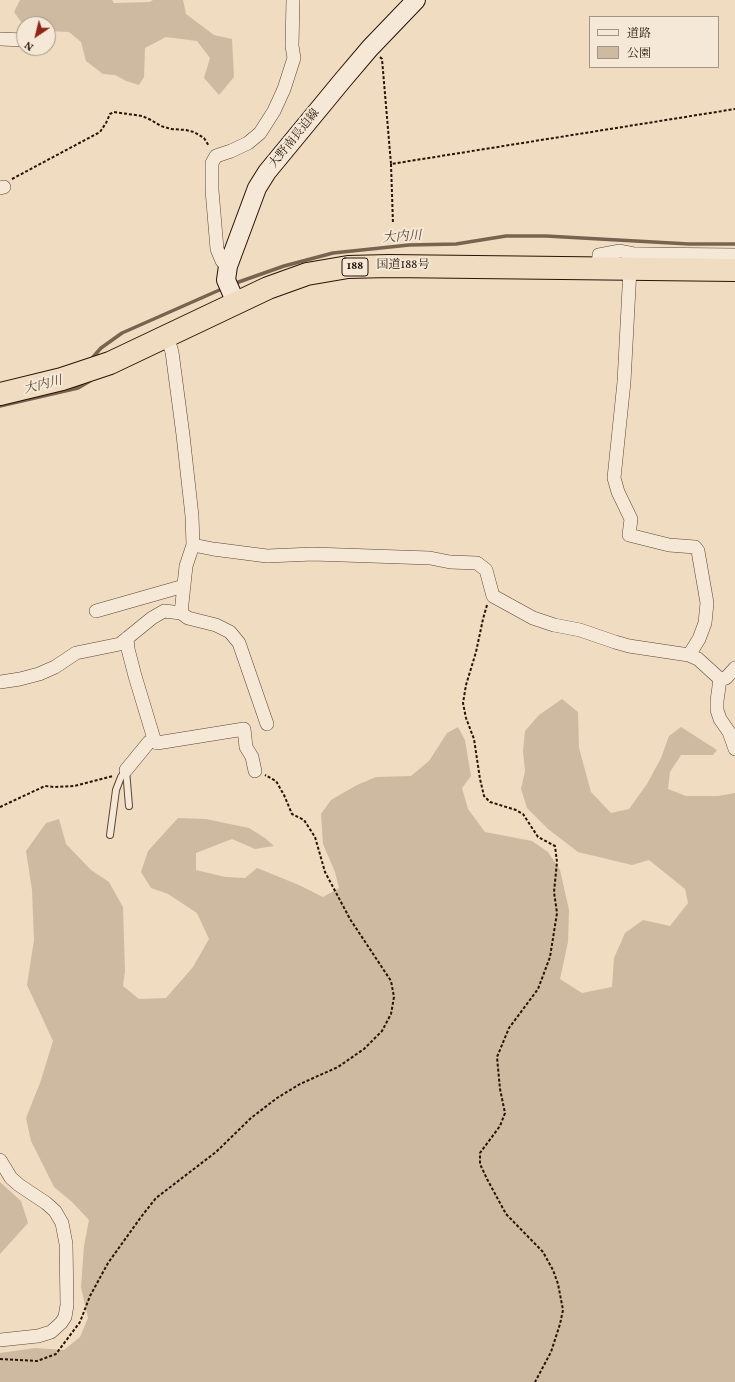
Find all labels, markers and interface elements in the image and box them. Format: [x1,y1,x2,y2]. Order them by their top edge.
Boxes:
north arrow [16,16,56,56]
legend [589,16,719,68]
text: 道路 [627,26,651,42]
text: N [22,37,37,54]
text: 公園 [627,46,651,62]
street label: 大野南長迫線 [267,106,323,172]
water label: 大内川 [382,229,422,247]
road number: 188 [342,258,368,276]
street label: 国道188号 [377,259,429,273]
water label: 大内川 [22,374,64,398]

